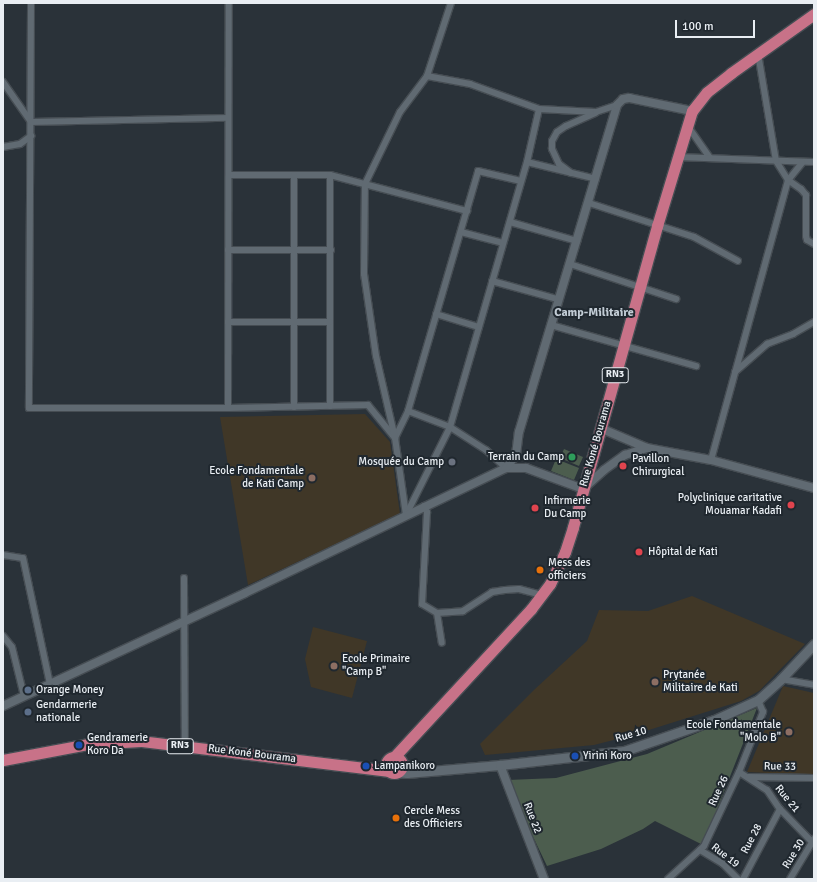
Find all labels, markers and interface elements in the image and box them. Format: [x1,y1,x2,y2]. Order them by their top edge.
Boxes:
scale bar [677,12,757,38]
text: 100 m [682,19,714,34]
district label: Camp-Militaire [554,306,634,320]
road number: RN3 [601,367,629,383]
street label: Rue Koné Bourama [577,400,615,488]
place label: Terrain du Camp [488,450,564,464]
marker: Terrain du Camp [567,452,577,462]
place label: Pavillon Chirurgical [632,453,684,479]
place label: Mosquée du Camp [358,455,444,469]
marker: Mosquée du Camp [447,457,457,467]
marker: Pavillon Chirurgical [617,460,629,472]
place label: Ecole Fondamentale de Kati Camp [209,465,304,491]
marker: Ecole Fondamentale de Kati Camp [307,473,317,483]
place label: Polyclinique caritative Mouamar Kadafi [678,492,782,518]
place label: Infirmerie Du Camp [544,495,591,521]
marker: Polyclinique caritative Mouamar Kadafi [785,499,797,511]
marker: Infirmerie Du Camp [529,502,541,514]
place label: Hôpital de Kati [648,545,718,559]
marker: Hôpital de Kati [633,546,645,558]
place label: Mess des officiers [548,557,591,583]
marker: Mess des officiers [535,565,545,575]
place label: Ecole Primaire "Camp B" [342,653,410,679]
marker: Ecole Primaire "Camp B" [329,661,339,671]
place label: Prytanée Militaire de Kati [663,669,738,695]
marker: Prytanée Militaire de Kati [650,677,660,687]
place label: Orange Money [36,683,104,697]
marker: Orange Money [23,685,33,695]
place label: Gendarmerie nationale [36,699,97,725]
marker: Gendarmerie nationale [23,707,33,717]
place label: Ecole Fondamentale "Molo B" [686,719,781,745]
street label: Rue 10 [614,724,648,746]
marker: Ecole Fondamentale "Molo B" [784,727,794,737]
place label: Gendramerie Koro Da [87,732,148,758]
road number: RN3 [166,738,194,754]
marker: Gendramerie Koro Da [74,740,84,750]
street label: Rue Koné Bourama [207,742,297,766]
place label: Yirini Koro [583,749,632,763]
marker: Yirini Koro [570,751,580,761]
place label: Lampanikoro [374,759,435,773]
street label: Rue 33 [764,760,796,774]
marker: Lampanikoro [361,761,371,771]
street label: Rue 26 [706,774,732,808]
street label: Rue 21 [772,782,802,816]
street label: Rue 22 [520,801,544,835]
place label: Cercle Mess des Officiers [404,805,462,831]
marker: Cercle Mess des Officiers [391,813,401,823]
street label: Rue 28 [739,822,765,856]
street label: Rue 30 [780,837,808,871]
street label: Rue 19 [708,841,742,871]

